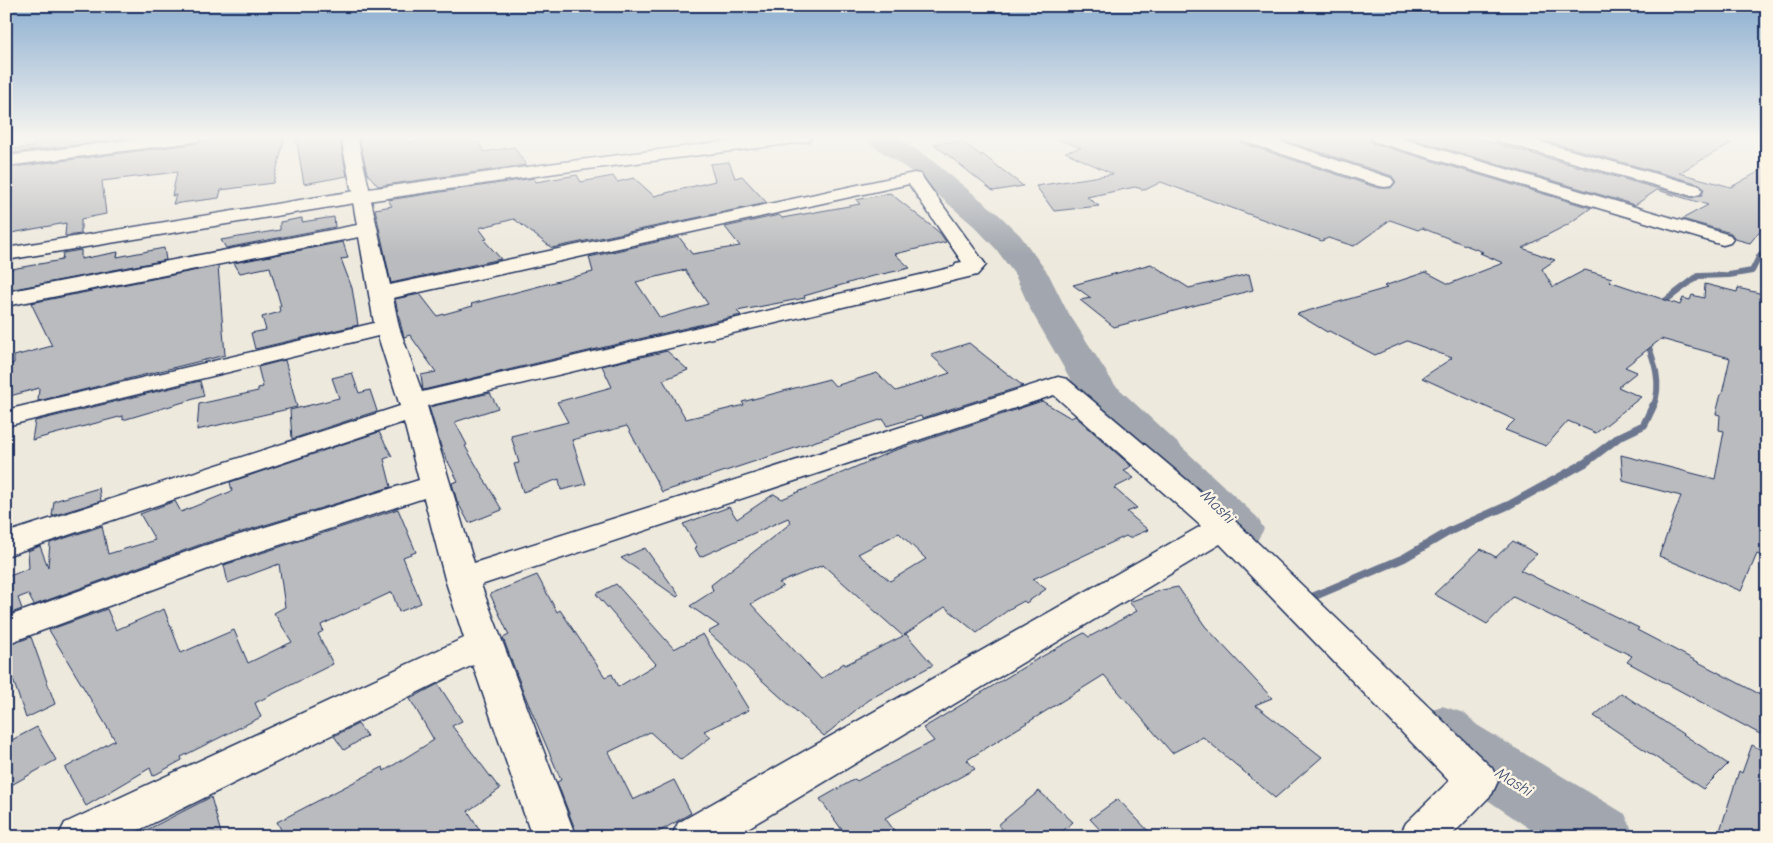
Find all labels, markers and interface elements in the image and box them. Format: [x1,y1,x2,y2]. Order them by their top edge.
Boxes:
water label: Mashi [1197,486,1239,528]
water label: Mashi [1491,763,1536,801]

